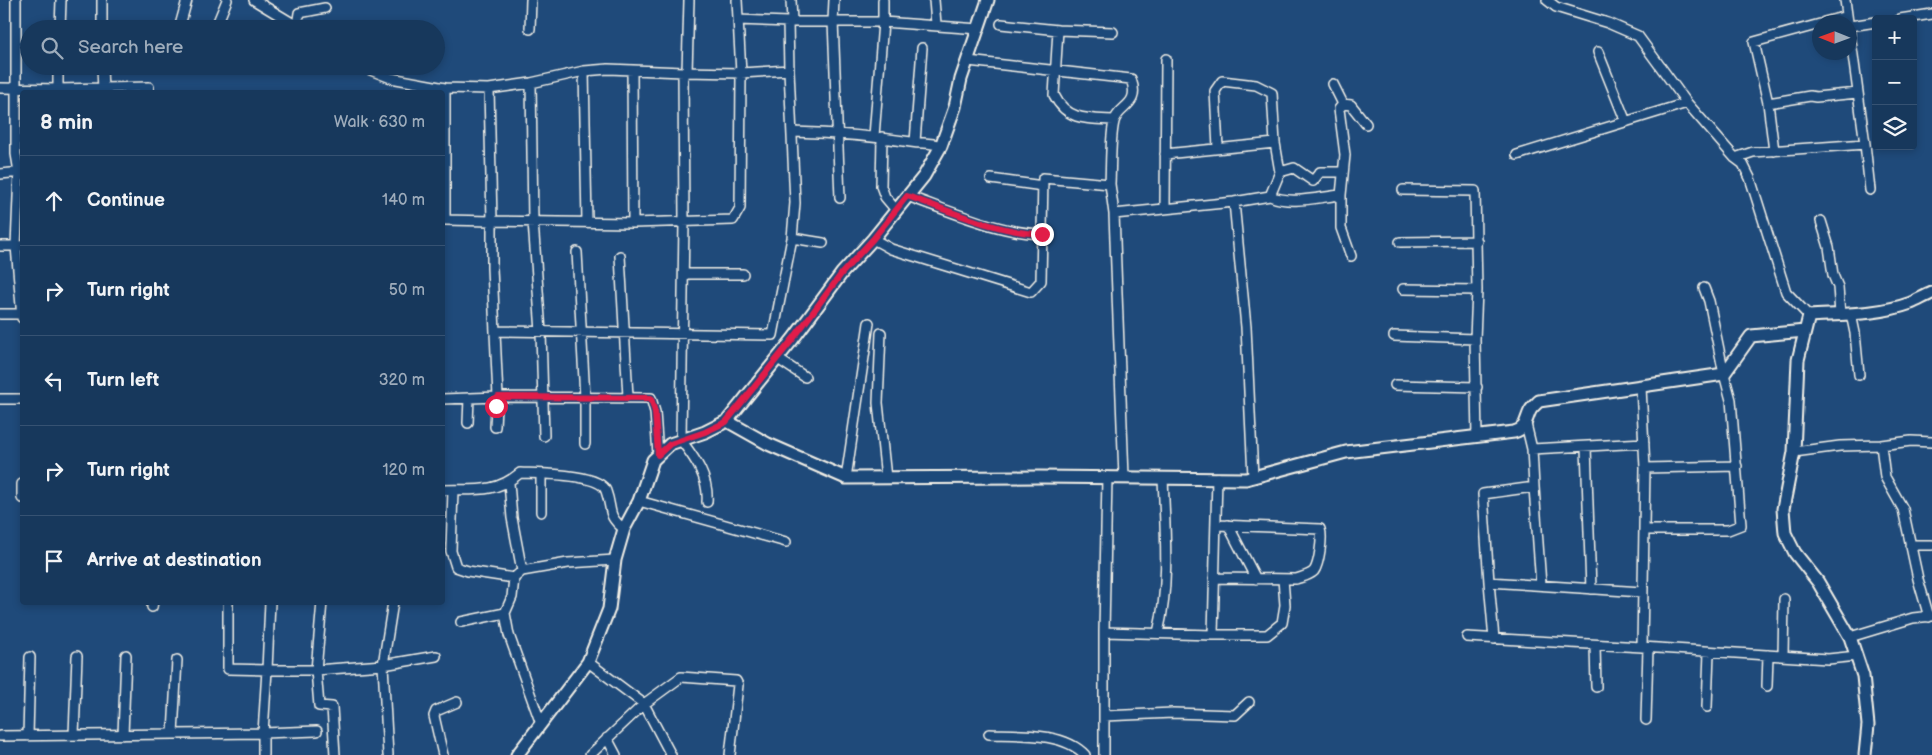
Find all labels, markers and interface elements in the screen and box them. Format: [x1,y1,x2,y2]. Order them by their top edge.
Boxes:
north arrow [1812,15,1857,60]
map controls [1872,15,1917,150]
button: + [1872,15,1917,60]
search box [20,20,445,75]
icon: search [38,34,66,62]
text: Search here [78,36,183,59]
button: − [1872,60,1917,105]
button: layers [1872,105,1917,150]
text: 8 min [40,110,93,135]
text: Walk · 630 m [334,113,425,132]
icon: ahead [40,187,68,215]
text: Continue [87,189,165,212]
text: 140 m [382,191,425,210]
route end [1031,223,1054,246]
icon: right [40,277,68,305]
text: Turn right [87,279,170,302]
text: 50 m [389,281,425,300]
icon: left [40,367,68,395]
text: Turn left [87,369,159,392]
text: 320 m [379,371,425,390]
route start [485,395,508,418]
icon: right [40,457,68,485]
text: Turn right [87,459,170,482]
text: 120 m [382,461,425,480]
icon: arrive [40,547,68,575]
text: Arrive at destination [87,549,262,572]

